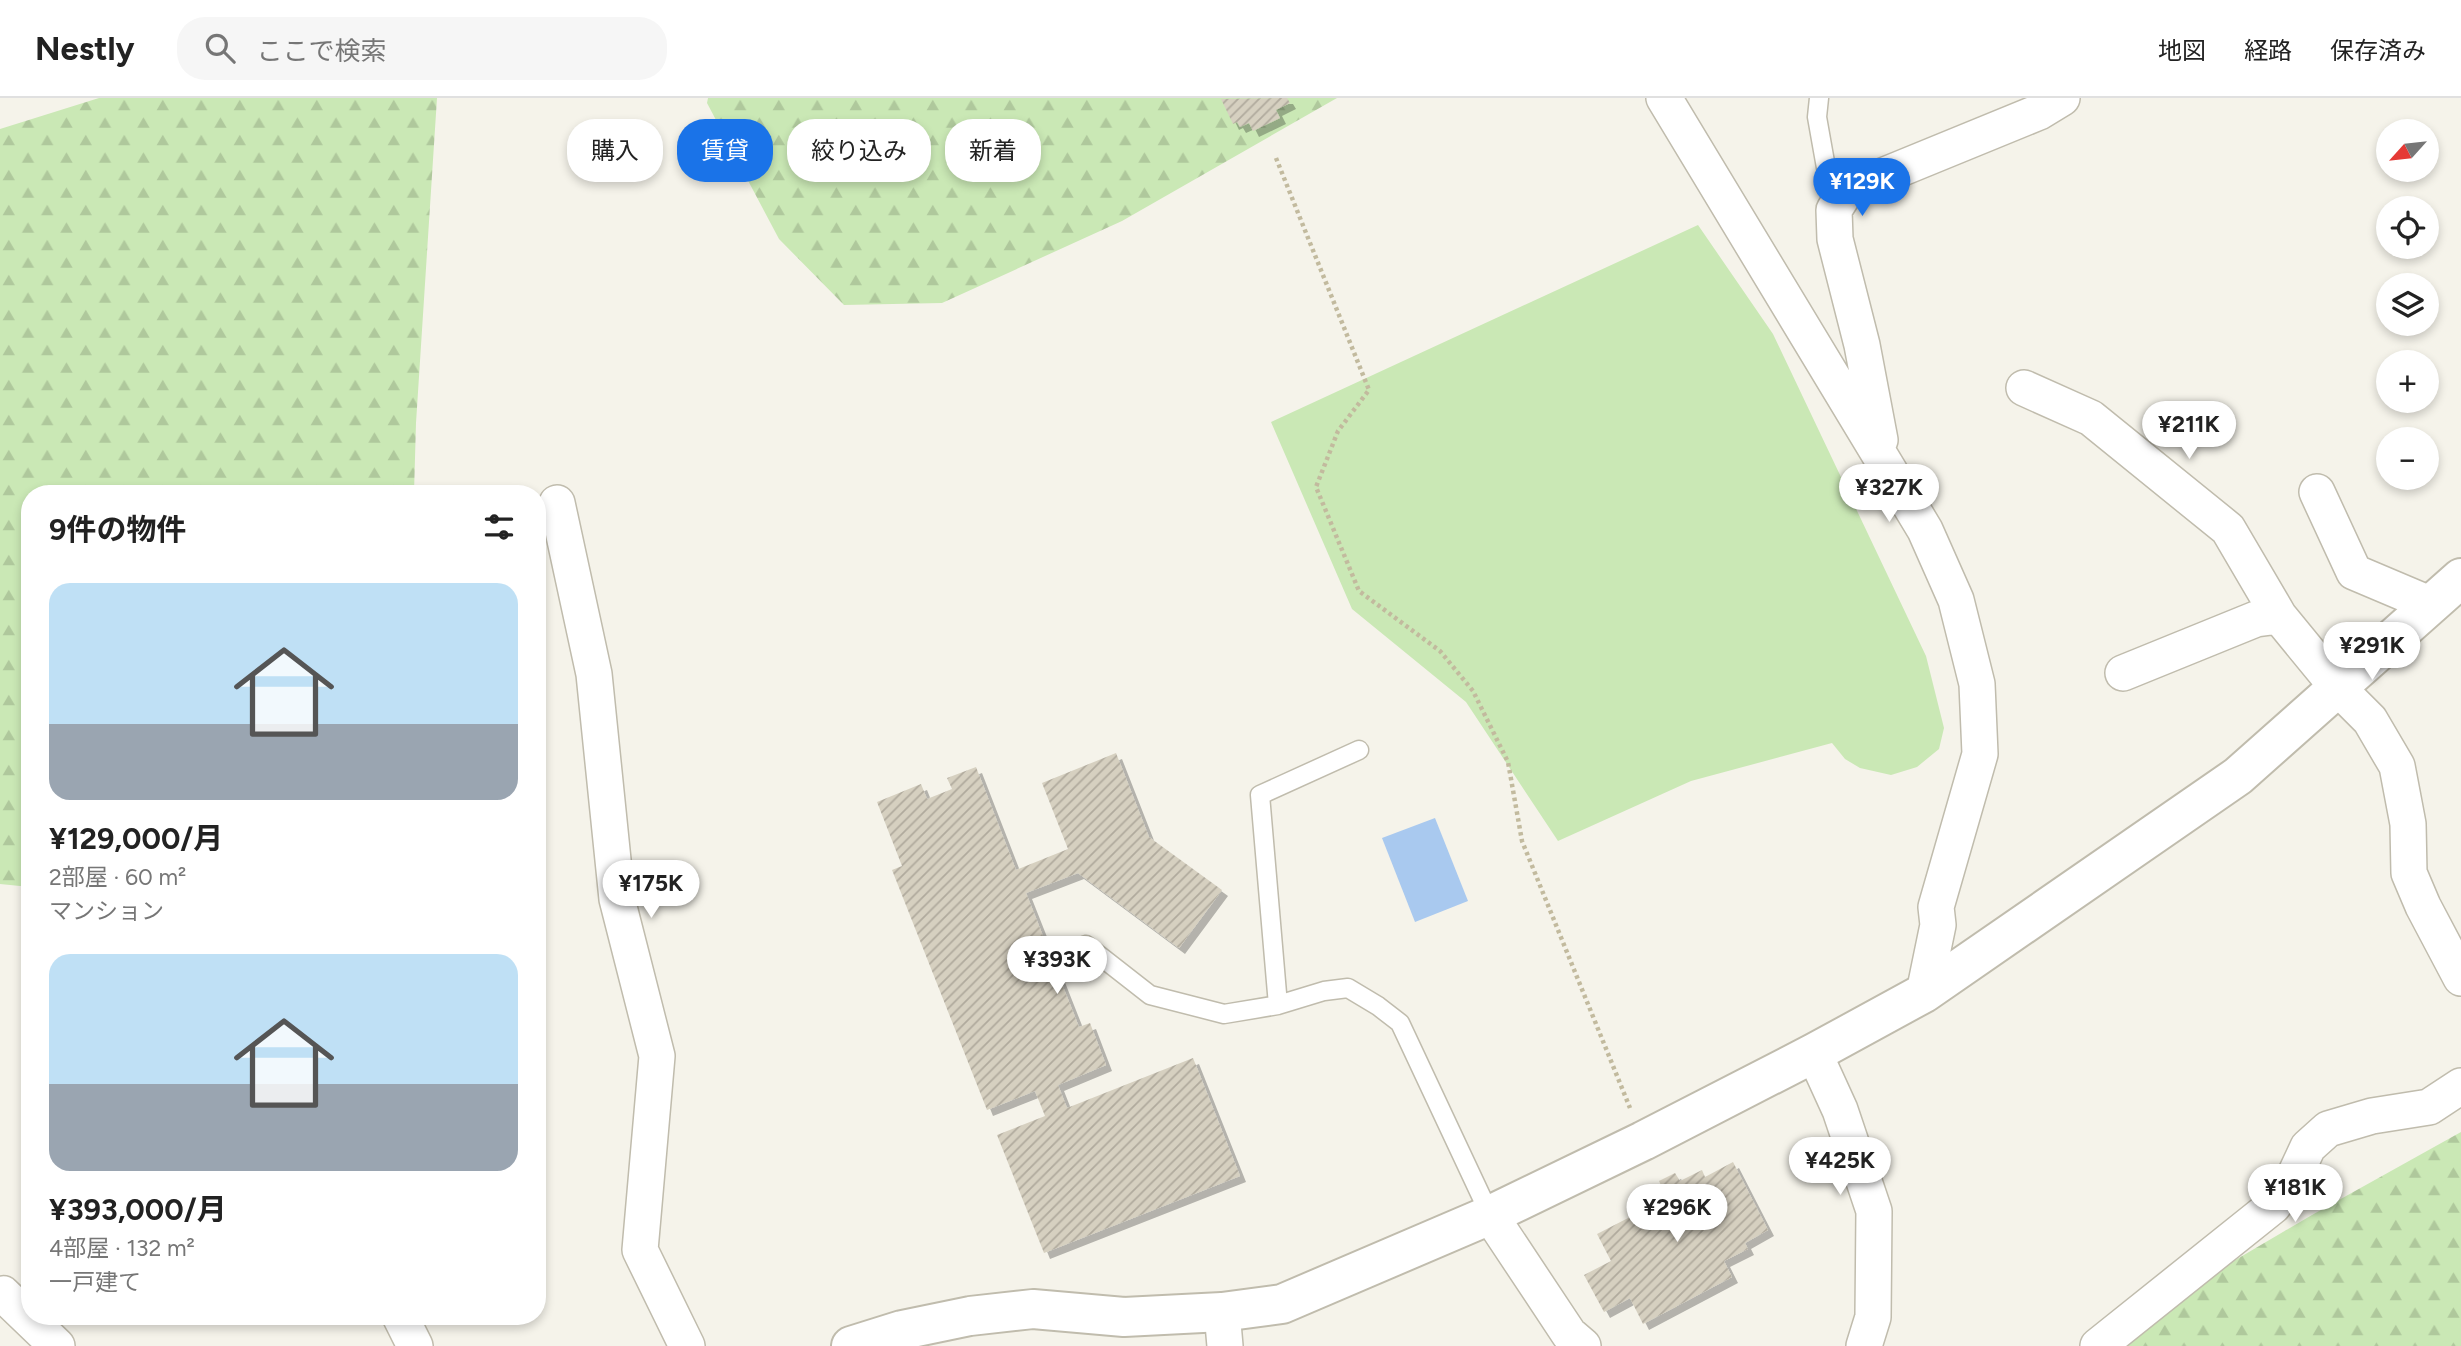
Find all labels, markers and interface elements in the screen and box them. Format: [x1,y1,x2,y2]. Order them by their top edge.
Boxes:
search box [177,17,667,80]
text: Nestly [35,29,135,68]
icon: search [201,29,239,67]
text: ここで検索 [257,35,387,67]
text: 地図 [2158,36,2206,65]
text: 経路 [2244,36,2292,65]
text: 保存済み [2330,36,2426,65]
chip: 購入 [567,119,663,182]
chip: 賃貸 [677,119,773,182]
chip: 絞り込み [787,119,931,182]
chip: 新着 [945,119,1041,182]
north arrow [2376,119,2440,182]
map controls [2376,119,2439,490]
pin: ¥129K [1813,158,1911,218]
text: ¥129K [1829,167,1895,195]
button: locate [2376,196,2439,259]
button: layers [2376,273,2439,336]
button: + [2376,350,2439,413]
pin: ¥211K [2140,402,2238,461]
text: ¥211K [2158,410,2220,438]
button: − [2376,427,2439,490]
pin: ¥327K [1840,464,1938,524]
text: ¥327K [1855,473,1923,501]
icon: filters [480,508,518,546]
text: 9件の物件 [49,511,186,548]
pin: ¥291K [2323,622,2421,682]
icon: home [221,629,347,755]
text: ¥291K [2339,631,2405,659]
text: ¥129,000/月 [49,820,223,857]
pin: ¥175K [602,860,700,920]
text: 2部屋 · 60 m² [49,863,186,891]
text: ¥175K [619,869,683,897]
text: マンション [49,897,164,925]
pin: ¥393K [1008,936,1106,996]
text: ¥393K [1023,945,1091,973]
icon: home [221,1000,347,1126]
pin: ¥425K [1791,1138,1889,1197]
text: ¥425K [1805,1146,1875,1174]
pin: ¥181K [2246,1164,2344,1224]
text: ¥181K [2264,1173,2326,1201]
pin: ¥296K [1628,1184,1726,1244]
text: ¥393,000/月 [49,1191,227,1228]
text: ¥296K [1642,1193,1712,1221]
text: 4部屋 · 132 m² [49,1234,195,1262]
text: 一戸建て [49,1268,141,1296]

